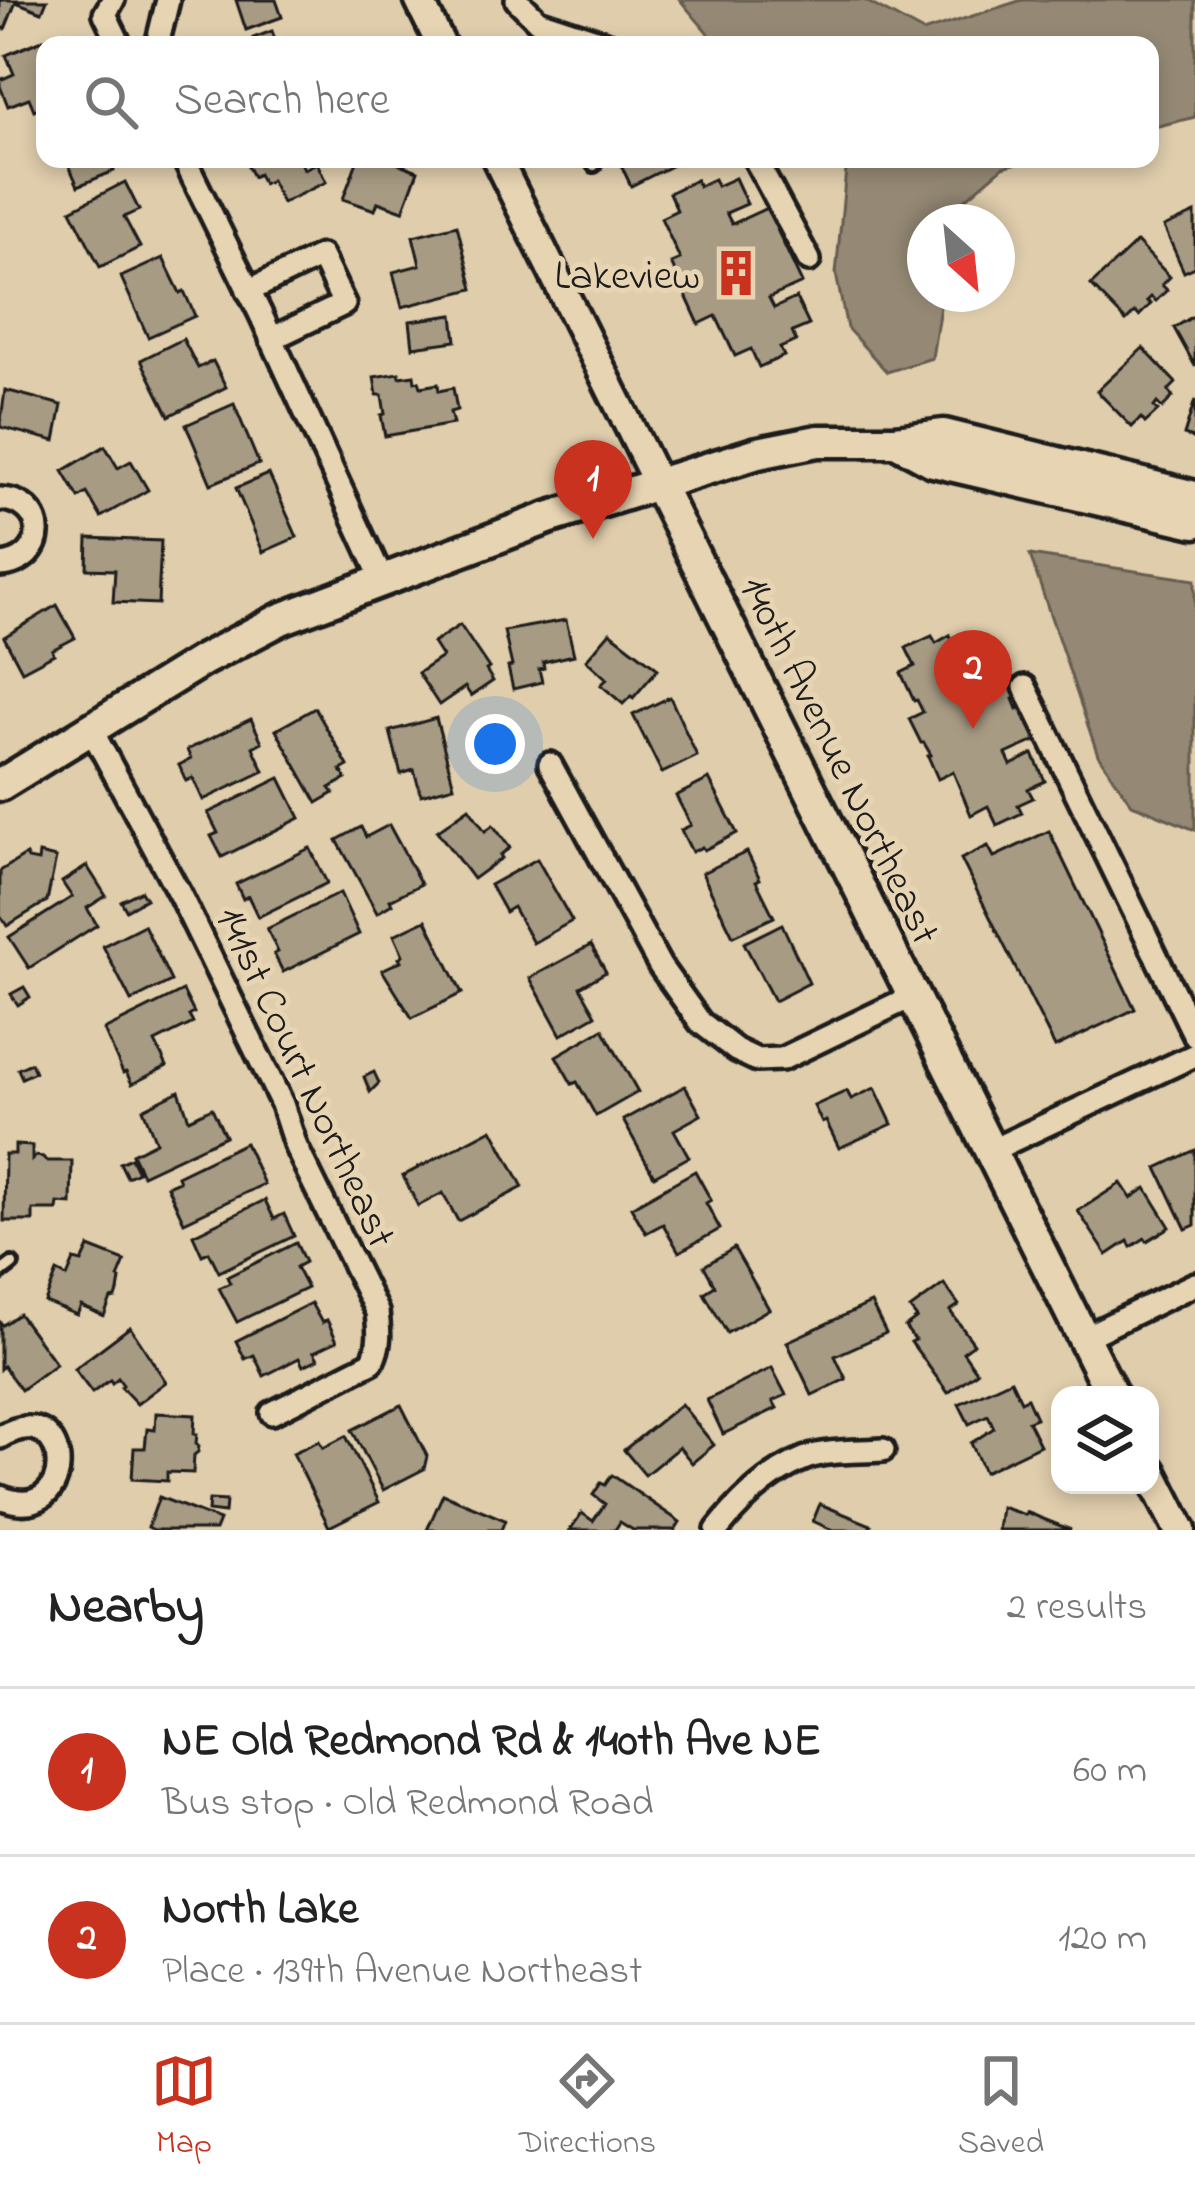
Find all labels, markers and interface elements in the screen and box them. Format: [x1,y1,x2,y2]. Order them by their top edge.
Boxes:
search box [36,36,1159,168]
icon: search [78,69,144,135]
text: Search here [174,69,390,135]
north arrow [907,204,1015,312]
place label: Lakeview [554,247,700,308]
building icon: Lakeview [711,248,761,298]
pin: 1 [554,440,632,539]
street label: 140th Avenue Northeast [722,566,954,956]
pin: 2 [934,630,1012,729]
your location [465,714,525,774]
street label: 141st Court Northeast [198,897,410,1259]
map controls [1051,1386,1159,1494]
button: layers [1051,1386,1159,1494]
text: Nearby [48,1571,204,1646]
text: 2 results [1007,1580,1147,1637]
text: NE Old Redmond Rd & 140th Ave NE [162,1710,821,1776]
text: 1 [81,1743,93,1800]
text: 60 m [1073,1743,1147,1800]
text: Bus stop · Old Redmond Road [162,1776,653,1833]
text: North Lake [162,1878,358,1944]
text: 2 [77,1911,97,1968]
text: 120 m [1058,1911,1147,1968]
text: Place · 139th Avenue Northeast [162,1944,642,2001]
tab: Map [151,2048,217,2168]
tab: Directions [519,2048,656,2168]
tab: Saved [958,2048,1044,2168]

